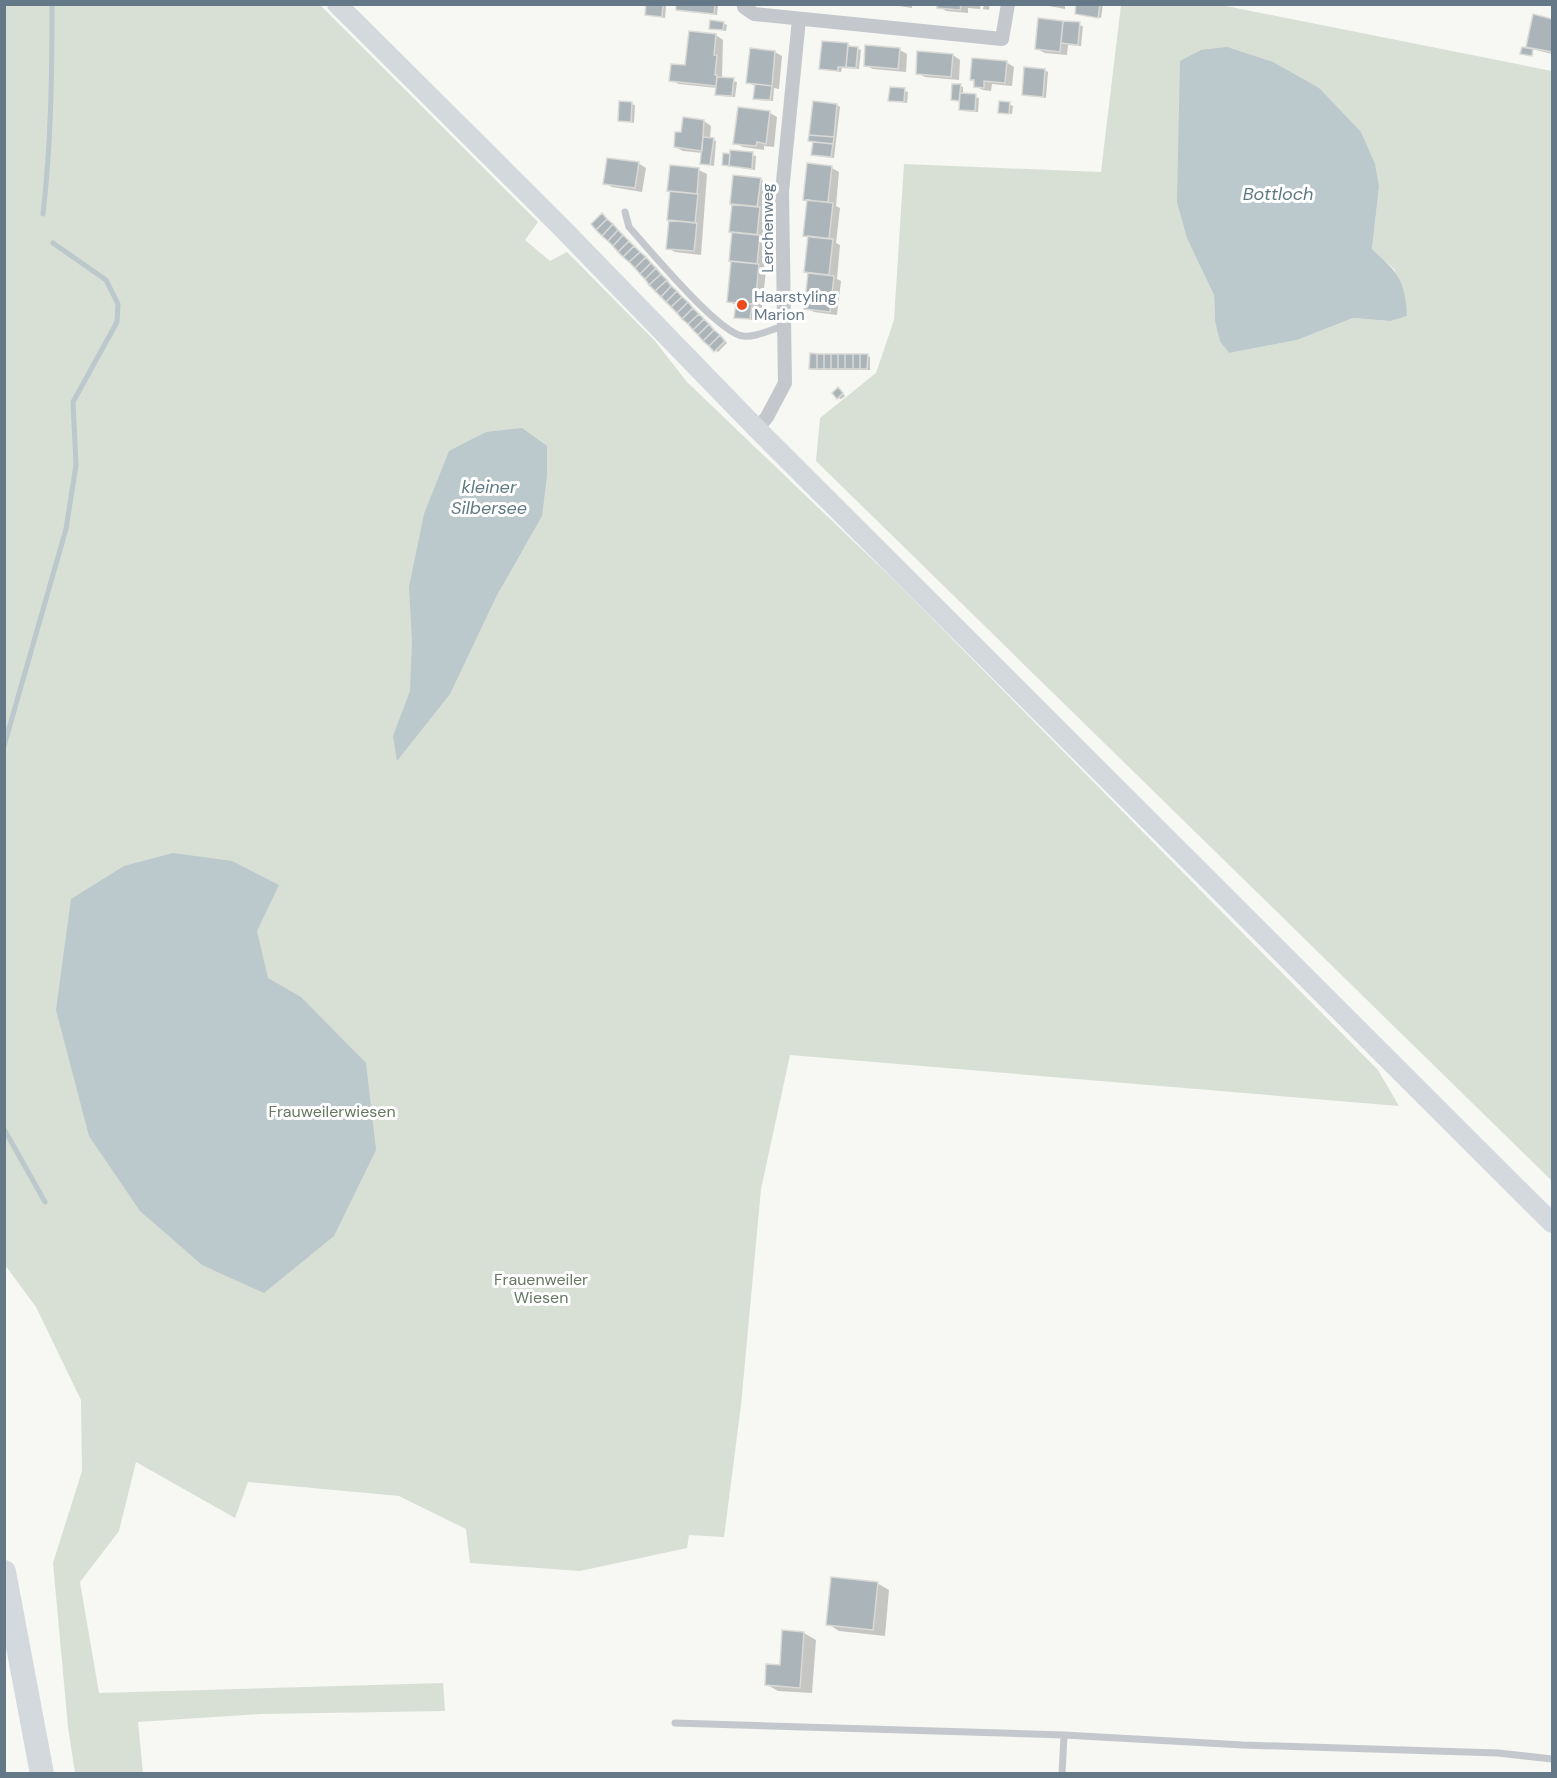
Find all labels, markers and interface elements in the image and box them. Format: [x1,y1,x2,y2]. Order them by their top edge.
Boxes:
water label: Bottloch [1243,182,1313,206]
street label: Lerchenweg [757,183,778,273]
place label: Haarstyling Marion [754,286,837,325]
marker: Haarstyling Marion [735,298,749,312]
water label: kleiner Silbersee [451,475,527,520]
park label: Frauweilerwiesen [268,1101,396,1122]
park label: Frauenweiler Wiesen [494,1269,588,1308]

